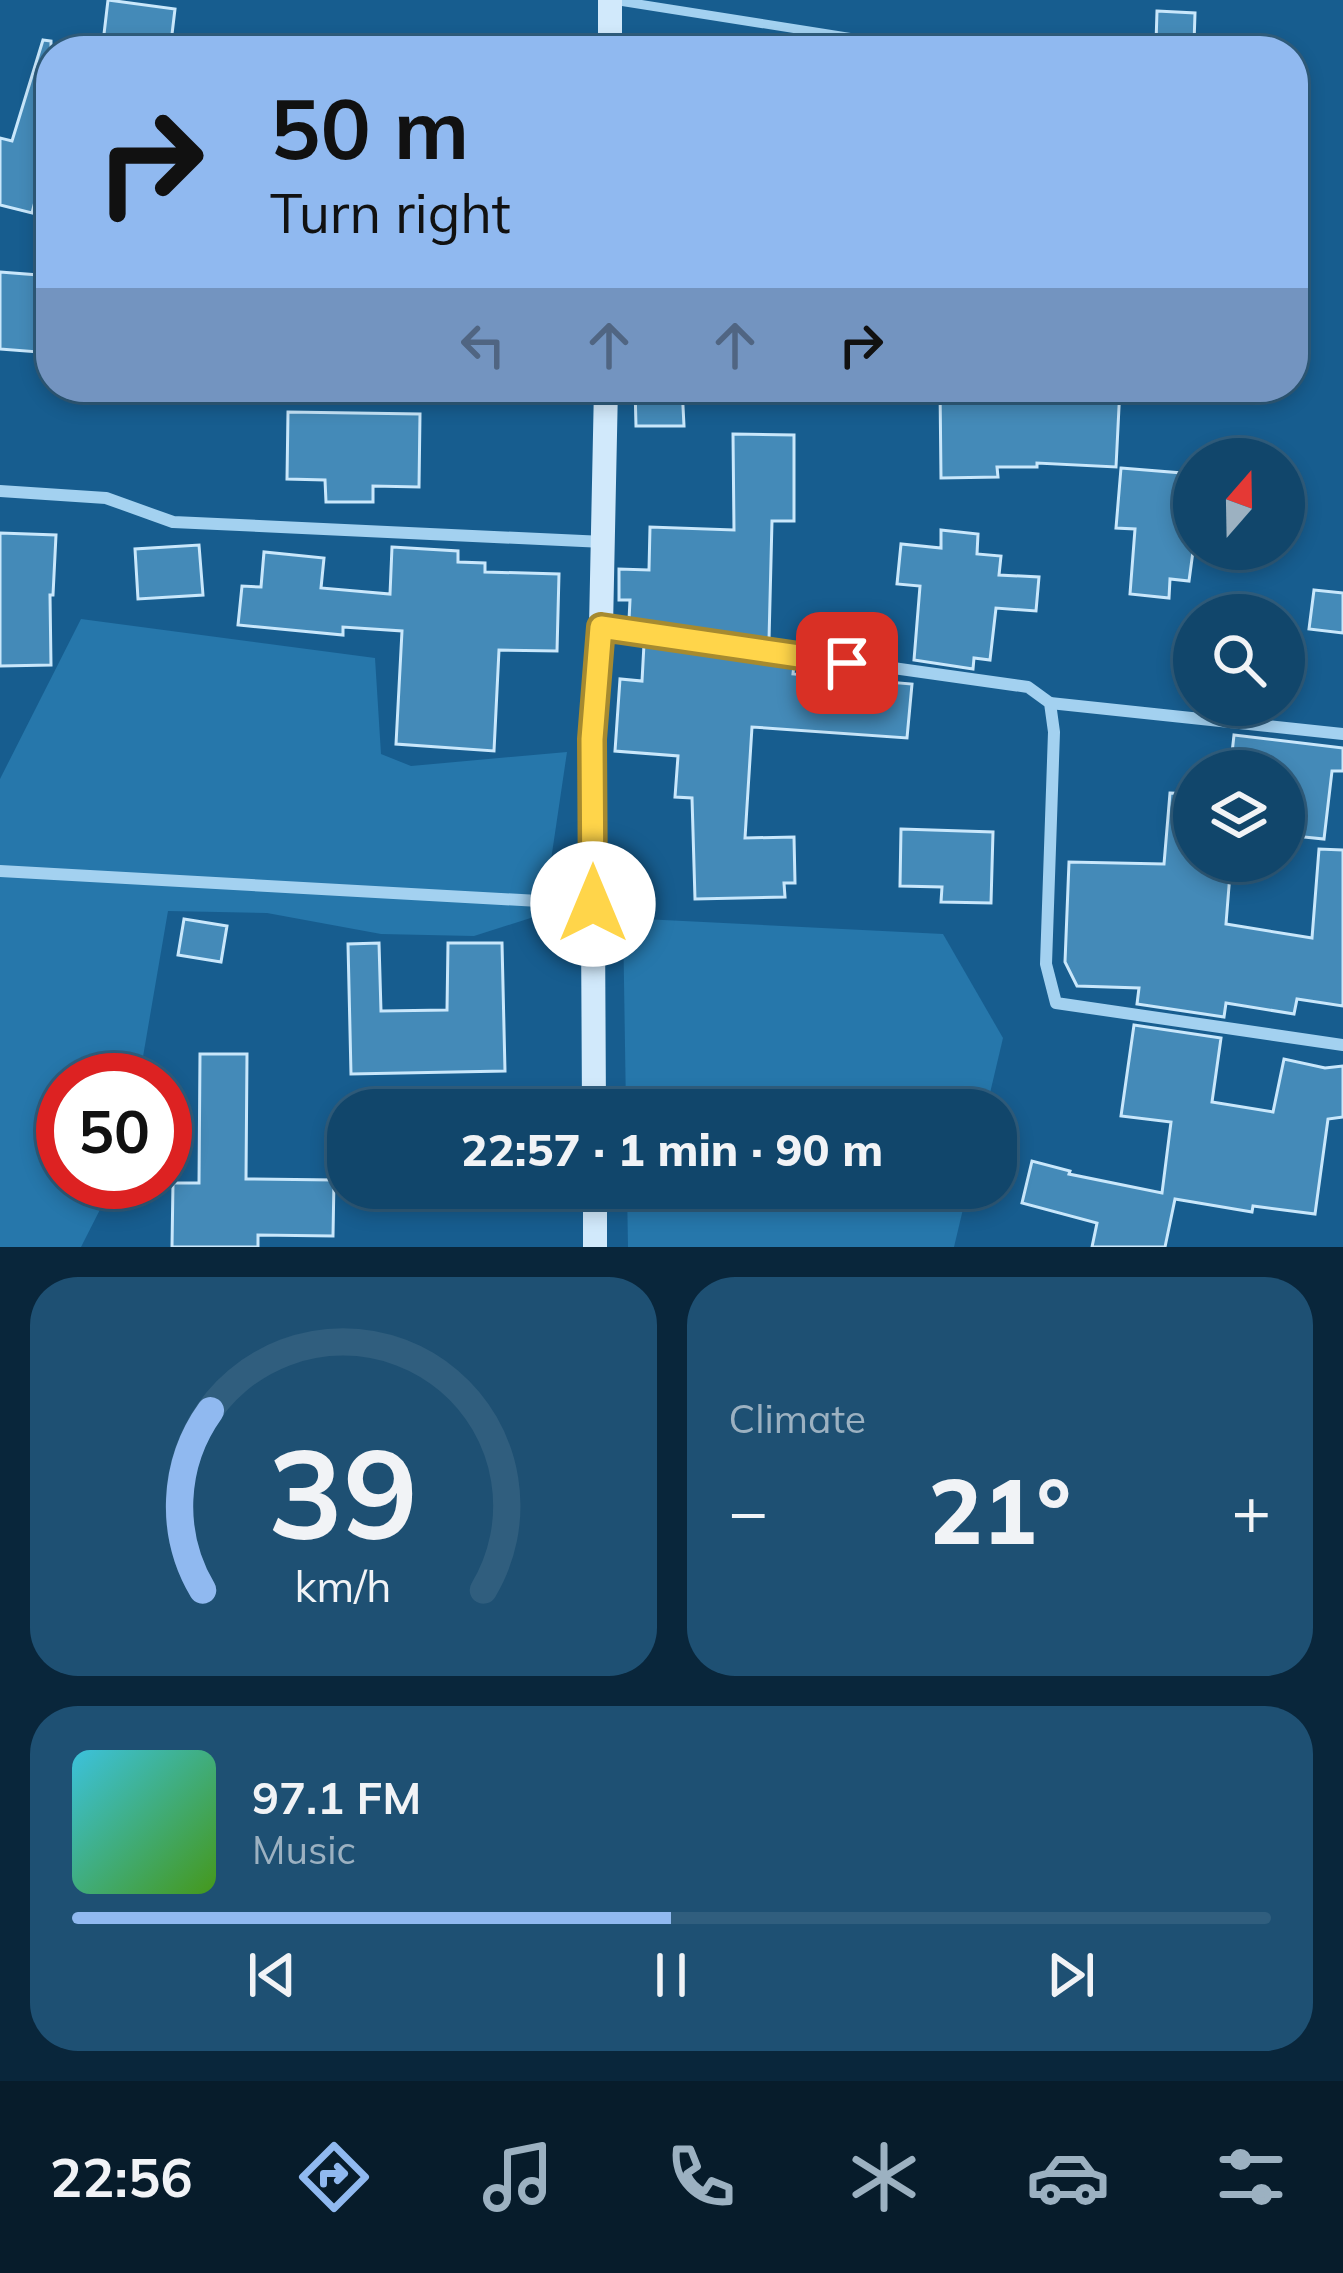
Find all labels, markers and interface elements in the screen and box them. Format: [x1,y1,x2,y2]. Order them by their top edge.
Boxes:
text: 50 m [270,75,469,180]
icon: right [72,84,228,240]
text: Turn right [270,179,511,247]
icon: left [450,312,516,378]
icon: ahead [576,312,642,378]
icon: ahead [702,312,768,378]
icon: right [828,312,894,378]
north arrow [1173,438,1305,570]
map controls [1173,438,1305,882]
button: search [1173,594,1305,726]
pin [796,612,898,714]
icon: arrive [814,630,880,696]
button: layers [1173,750,1305,882]
position arrow [530,841,656,967]
speed limit sign: 50 [36,1053,192,1209]
text: 22:57 · 1 min · 90 m [461,1121,883,1177]
text: Climate [729,1394,866,1443]
text: 39 [268,1414,418,1570]
text: 21° [928,1454,1071,1567]
text: − [729,1469,768,1552]
text: + [1231,1469,1271,1552]
text: km/h [295,1558,392,1612]
text: 97.1 FM [252,1769,421,1825]
text: Music [252,1825,356,1874]
icon: previous [239,1942,305,2008]
icon: pause [638,1942,704,2008]
icon: next [1038,1942,1104,2008]
icon: directions [292,2135,376,2219]
icon: music [476,2135,560,2219]
icon: phone [659,2135,743,2219]
icon: climate [842,2135,926,2219]
icon: car [1026,2135,1110,2219]
icon: filters [1209,2135,1293,2219]
text: 22:56 [50,2143,193,2211]

